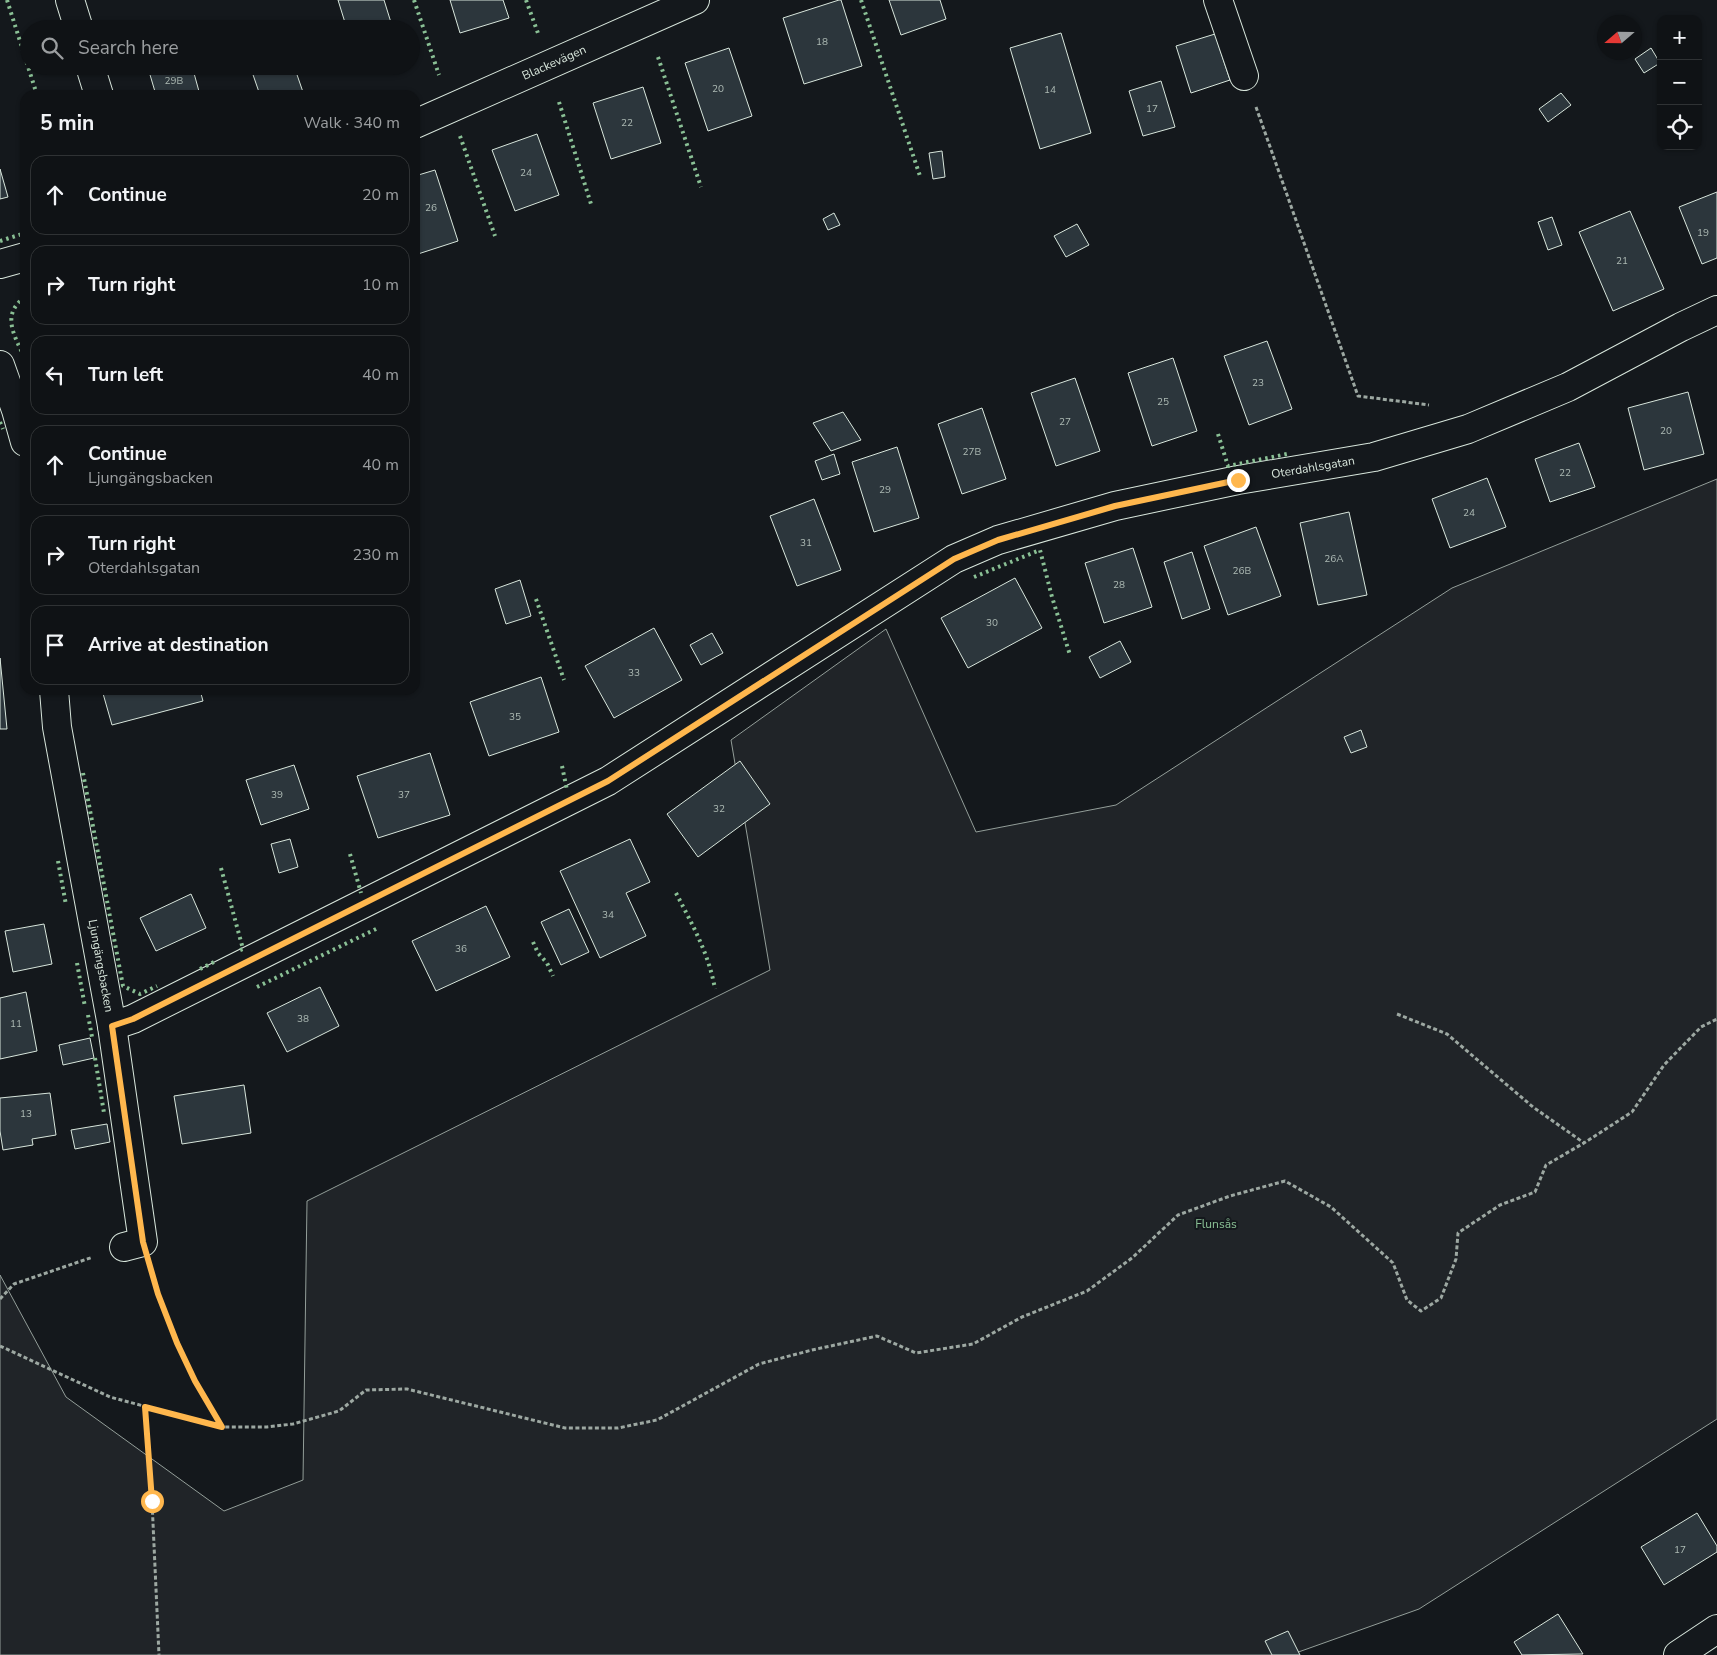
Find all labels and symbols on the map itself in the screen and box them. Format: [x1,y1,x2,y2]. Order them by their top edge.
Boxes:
north arrow [1597,15,1642,60]
house number: 18 [816,35,828,49]
street label: Blackevägen [519,41,589,84]
house number: 29B [165,74,184,88]
house number: 20 [712,82,724,96]
house number: 14 [1044,83,1056,97]
house number: 17 [1146,102,1158,116]
house number: 22 [621,116,633,130]
house number: 24 [520,166,532,180]
house number: 26 [425,201,437,215]
house number: 19 [1697,226,1709,240]
house number: 21 [1616,254,1628,268]
house number: 23 [1252,376,1264,390]
house number: 25 [1157,395,1169,409]
house number: 27 [1059,415,1071,429]
house number: 20 [1660,424,1672,438]
house number: 27B [963,445,982,459]
street label: Oterdahlsgatan [1270,452,1356,482]
house number: 22 [1559,466,1571,480]
route end [1227,469,1250,492]
house number: 29 [879,483,891,497]
house number: 24 [1463,506,1475,520]
house number: 31 [800,536,812,550]
house number: 26A [1324,552,1344,566]
house number: 26B [1233,564,1252,578]
house number: 28 [1113,578,1125,592]
house number: 30 [986,616,998,630]
house number: 33 [628,666,640,680]
house number: 35 [509,710,521,724]
house number: 39 [271,788,283,802]
house number: 37 [398,788,410,802]
house number: 32 [713,802,725,816]
house number: 34 [602,908,614,922]
street label: Ljungängsbacken [85,918,117,1014]
house number: 36 [455,942,467,956]
house number: 38 [297,1012,309,1026]
house number: 11 [10,1017,22,1031]
house number: 13 [20,1107,32,1121]
park label: Flunsås [1195,1216,1237,1232]
route start [141,1490,164,1513]
house number: 17 [1674,1543,1686,1557]

